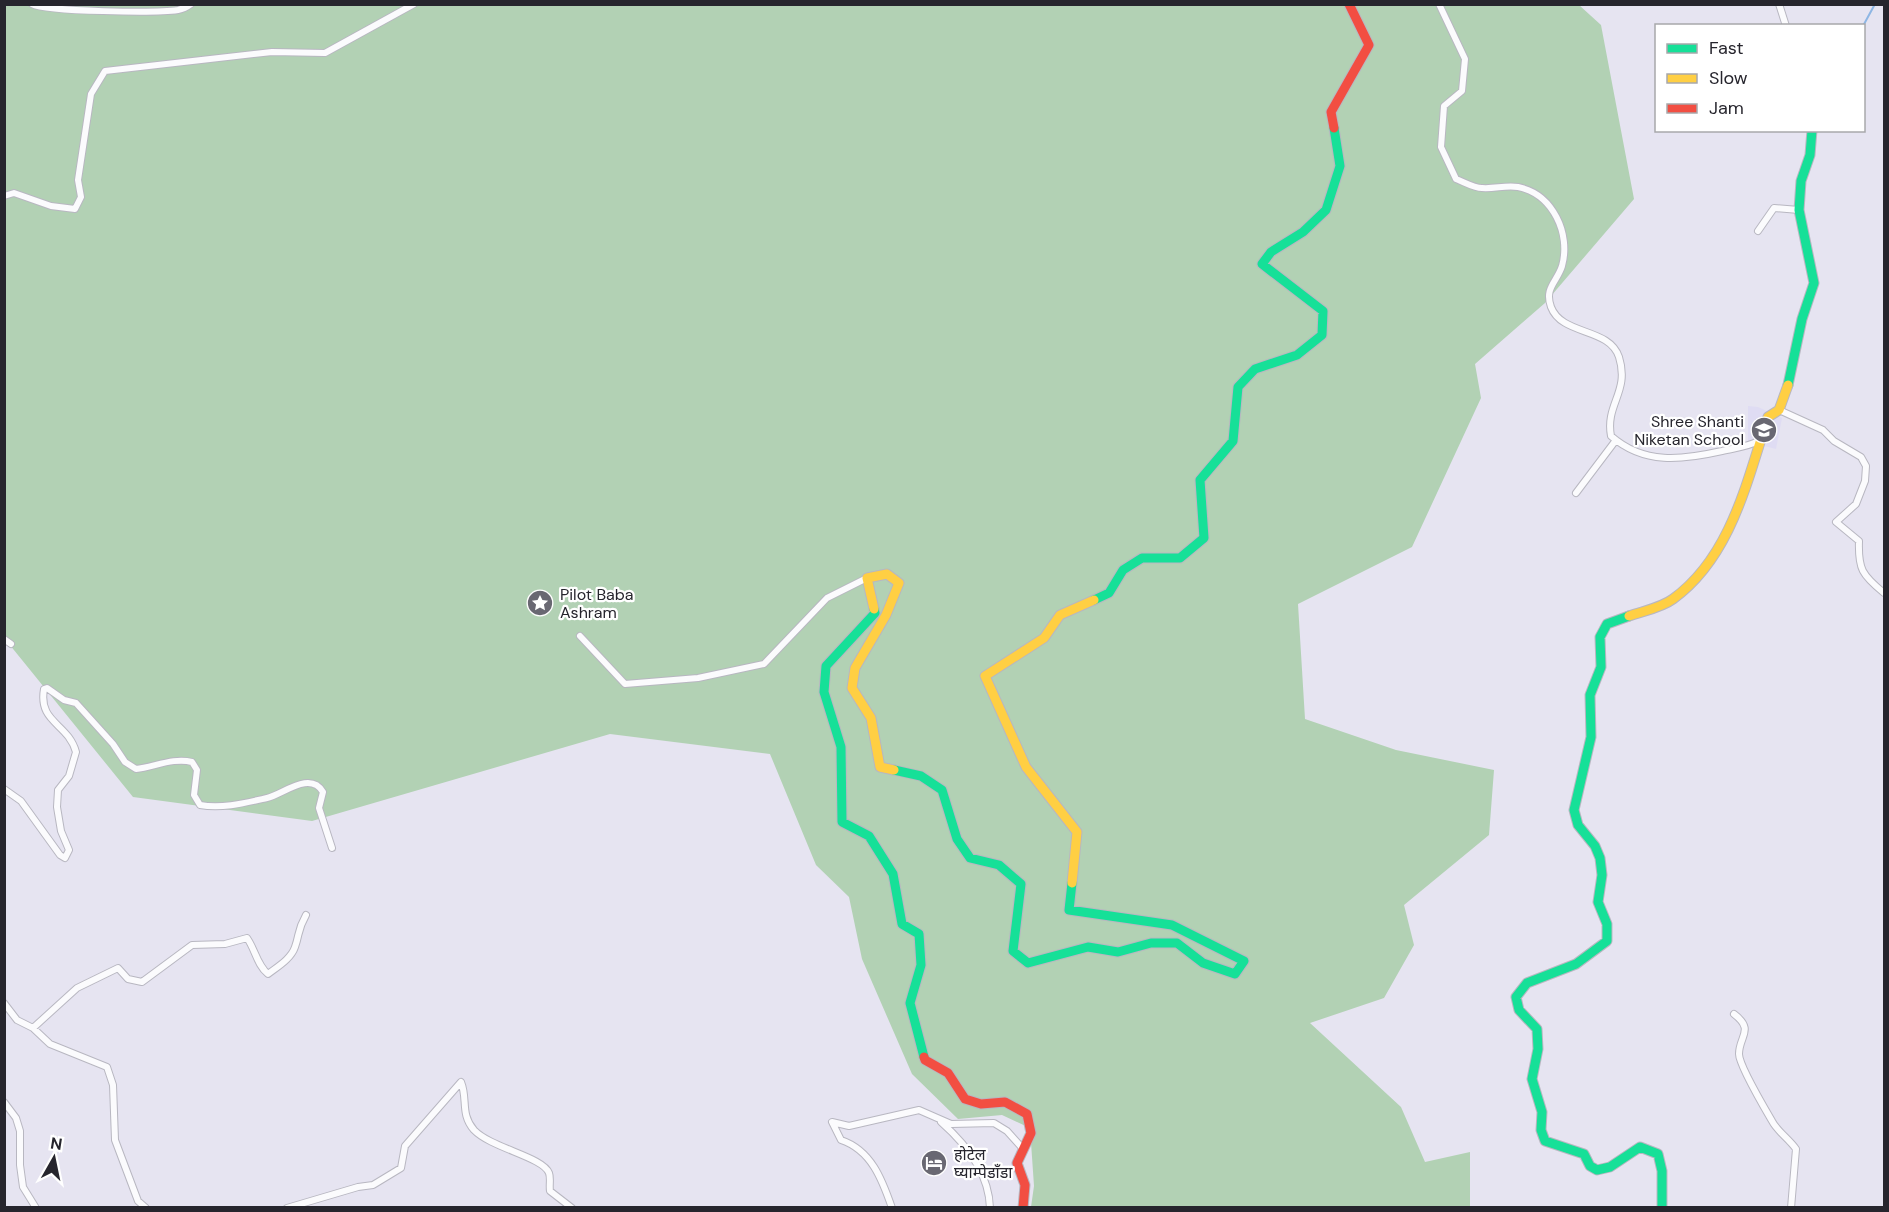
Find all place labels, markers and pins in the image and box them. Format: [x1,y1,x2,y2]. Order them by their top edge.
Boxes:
place label: Shree Shanti Niketan School [1634,411,1744,450]
school or university icon: Shree Shanti Niketan School [1749,415,1779,445]
place label: Pilot Baba Ashram [560,584,633,623]
place icon: Pilot Baba Ashram [525,588,555,618]
place label: होटेल घ्याम्पेडाँडा [954,1144,1013,1183]
hotel icon: होटेल घ्याम्पेडाँडा [919,1148,949,1178]

